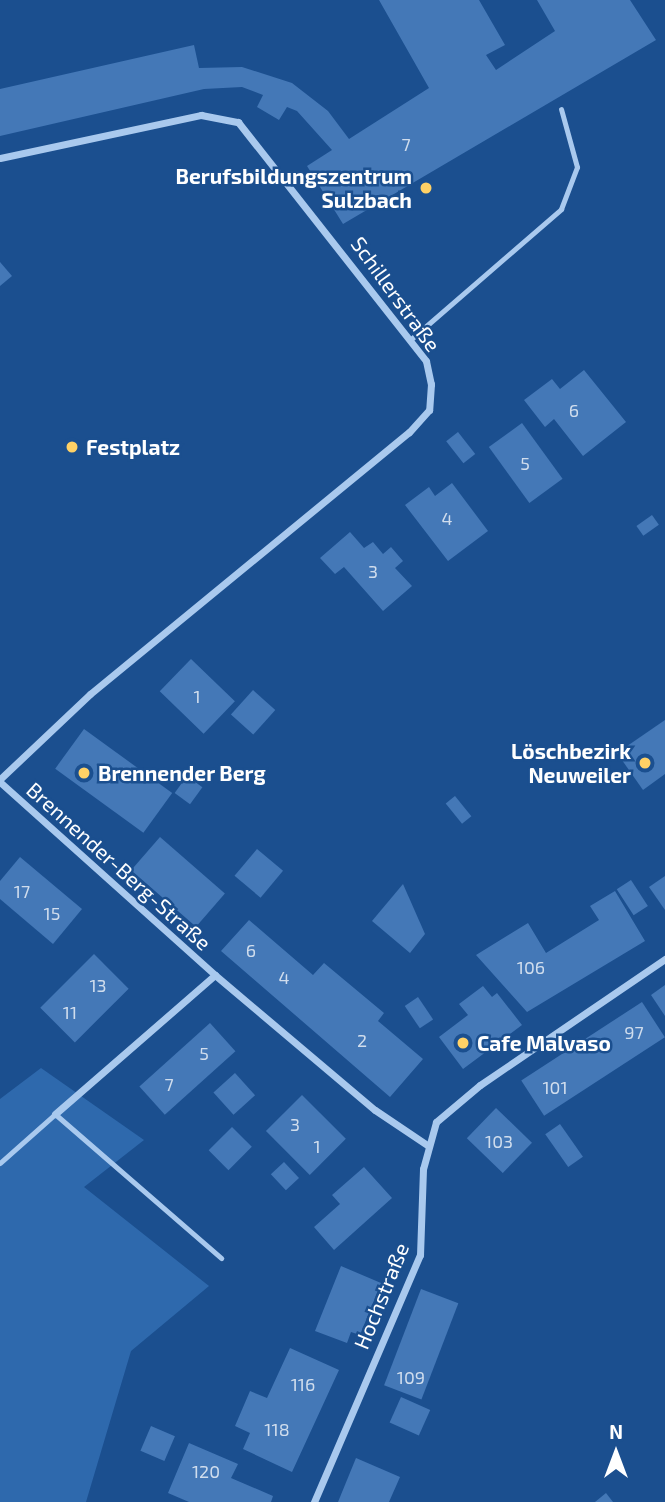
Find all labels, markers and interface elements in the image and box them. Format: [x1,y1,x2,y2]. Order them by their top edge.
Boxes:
house number: 7 [401,133,411,155]
place label: Berufsbildungszentrum Sulzbach [176,163,412,213]
marker: Berufsbildungszentrum Sulzbach [418,180,434,196]
street label: Schillerstraße [346,232,446,356]
house number: 6 [569,399,579,421]
place label: Festplatz [86,434,180,460]
marker: Festplatz [64,439,80,455]
house number: 5 [520,452,530,474]
house number: 4 [441,507,453,529]
house number: 3 [368,560,378,582]
house number: 1 [193,685,201,707]
place label: Löschbezirk Neuweiler [511,738,631,788]
marker: Löschbezirk Neuweiler [637,755,653,771]
place label: Brennender Berg [98,760,266,786]
marker: Brennender Berg [76,765,92,781]
street label: Brennender-Berg-Straße [22,777,216,955]
house number: 17 [14,880,30,902]
house number: 15 [44,902,60,924]
house number: 6 [246,939,256,961]
house number: 106 [517,956,545,978]
house number: 4 [278,966,290,988]
house number: 13 [89,974,107,996]
house number: 11 [63,1001,77,1023]
house number: 97 [624,1021,644,1043]
house number: 2 [357,1029,367,1051]
place label: Cafe Malvaso [477,1030,611,1056]
marker: Cafe Malvaso [455,1035,471,1051]
house number: 5 [199,1042,209,1064]
house number: 7 [164,1073,174,1095]
house number: 101 [542,1076,568,1098]
house number: 3 [290,1113,300,1135]
house number: 103 [485,1130,513,1152]
house number: 1 [313,1135,321,1157]
street label: Hochstraße [348,1239,414,1353]
house number: 109 [397,1366,425,1388]
house number: 116 [291,1373,315,1395]
house number: 118 [264,1418,290,1440]
north arrow [581,1418,651,1488]
text: N [609,1420,623,1443]
house number: 120 [192,1460,220,1482]

